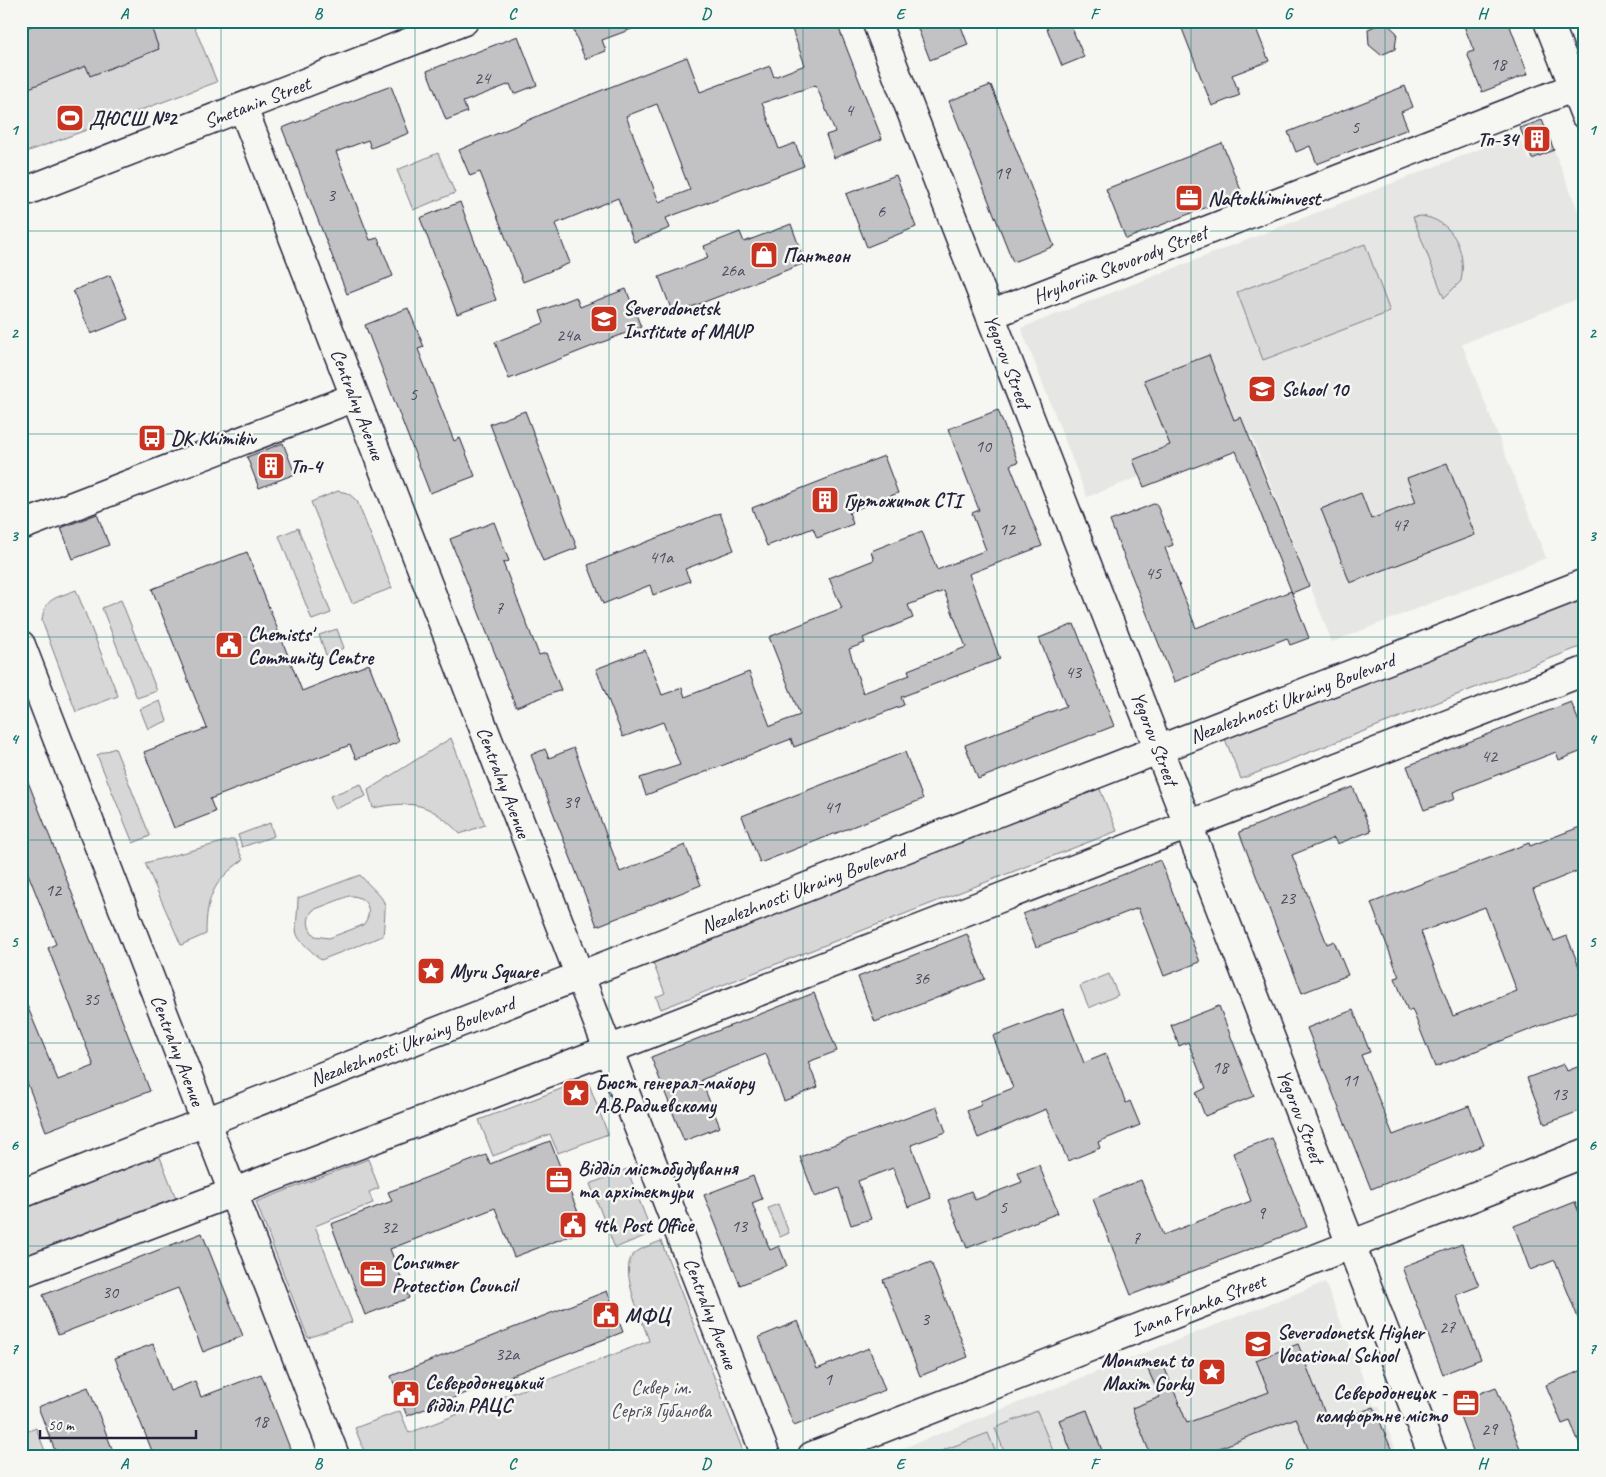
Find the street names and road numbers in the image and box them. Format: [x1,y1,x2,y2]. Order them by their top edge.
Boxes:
street label: Smetanin Street [201,70,316,134]
street label: Hryhoriia Skovorody Street [1029,218,1214,309]
street label: Yegorov Street [978,311,1038,415]
street label: Centralny Avenue [325,345,391,465]
street label: Nezalezhnosti Ukrainy Boulevard [1186,647,1401,749]
street label: Yegorov Street [1125,688,1185,792]
street label: Centralny Avenue [471,723,537,843]
street label: Nezalezhnosti Ukrainy Boulevard [697,837,912,939]
street label: Nezalezhnosti Ukrainy Boulevard [306,990,521,1092]
street label: Centralny Avenue [145,991,211,1111]
street label: Yegorov Street [1271,1066,1331,1170]
street label: Centralny Avenue [678,1254,744,1374]
street label: Ivana Franka Street [1127,1267,1271,1343]

